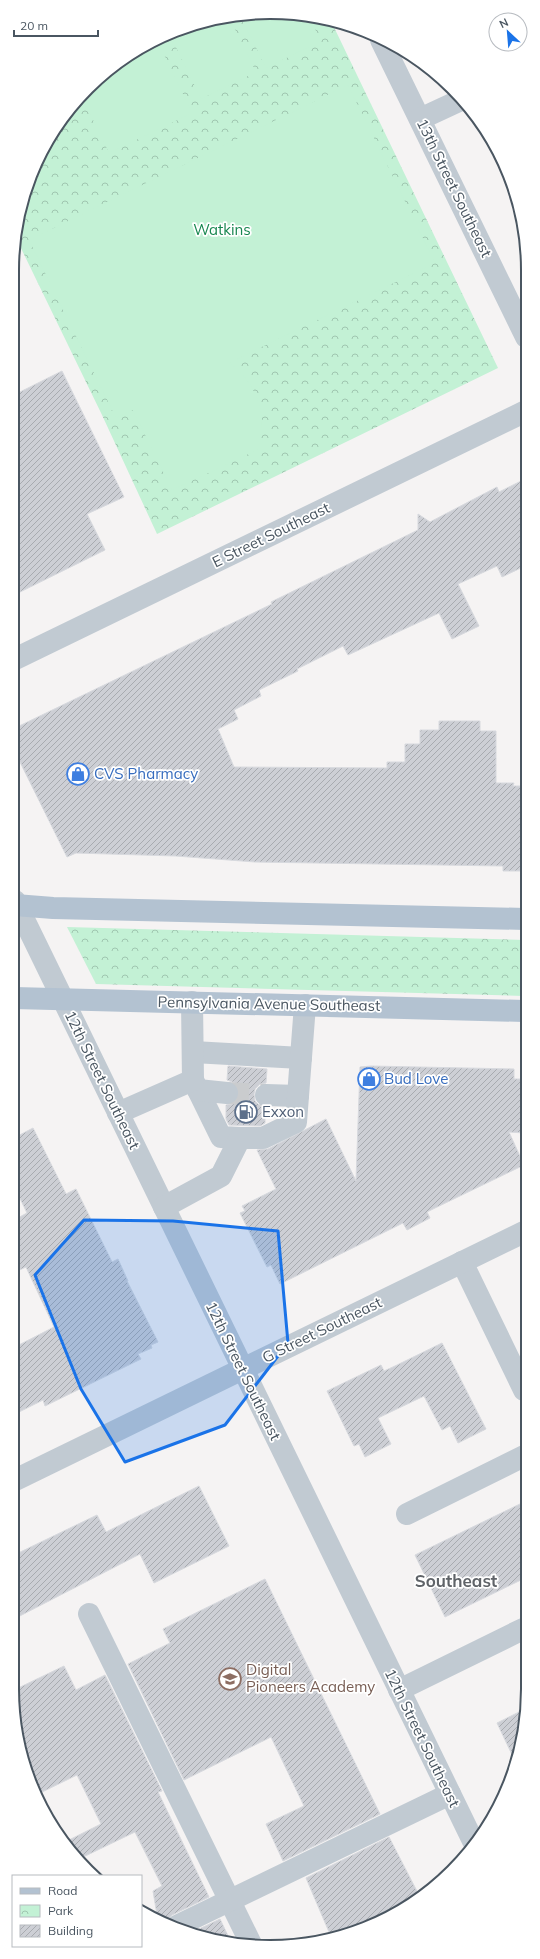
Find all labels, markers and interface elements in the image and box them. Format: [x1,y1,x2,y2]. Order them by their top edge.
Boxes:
scale bar [14,12,98,38]
north arrow [488,12,528,52]
text: N [497,15,510,31]
text: 20 m [20,18,48,33]
street label: 13th Street Southeast [413,115,496,260]
park label: Watkins [193,220,251,239]
street label: E Street Southeast [209,498,333,571]
shop icon: CVS Pharmacy [65,761,91,787]
place label: CVS Pharmacy [94,764,198,783]
street label: Pennsylvania Avenue Southeast [158,992,380,1015]
street label: 12th Street Southeast [61,1007,144,1152]
shop icon: Bud Love [356,1066,382,1092]
place label: Bud Love [384,1069,448,1088]
fuel station icon: Exxon [233,1099,259,1125]
place label: Exxon [262,1102,304,1121]
street label: G Street Southeast [259,1292,385,1367]
street label: 12th Street Southeast [202,1298,285,1443]
district label: Southeast [415,1570,498,1591]
place label: Digital Pioneers Academy [246,1660,375,1696]
street label: 12th Street Southeast [381,1665,464,1810]
school or university icon: Digital Pioneers Academy [217,1666,243,1692]
legend [12,1875,142,1947]
text: Road [48,1883,77,1898]
text: Park [48,1903,74,1918]
text: Building [48,1923,93,1938]

